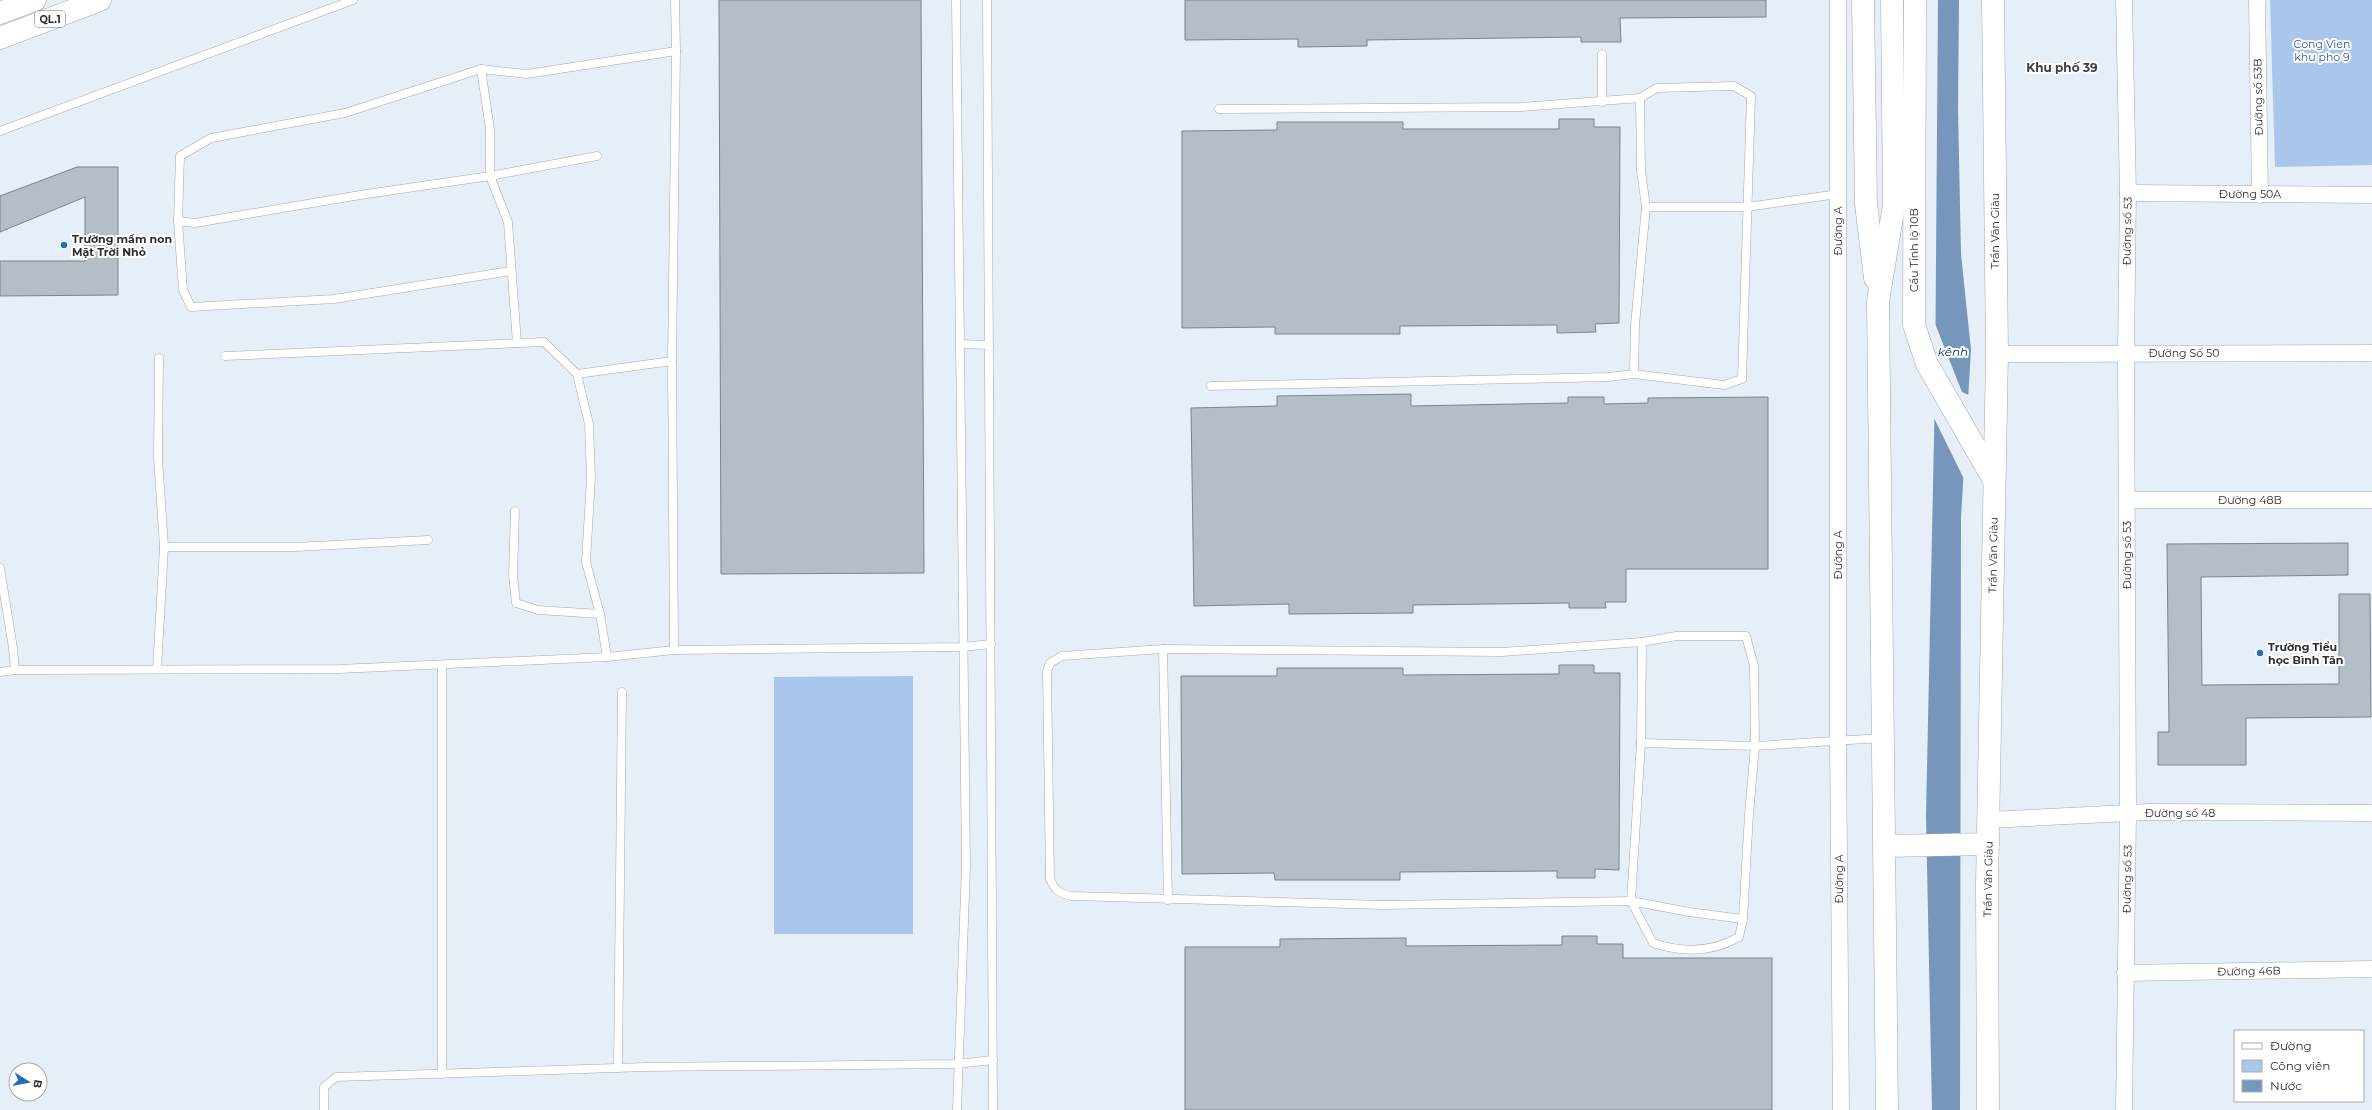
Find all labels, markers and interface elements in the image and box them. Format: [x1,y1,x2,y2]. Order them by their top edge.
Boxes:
road number: QL.1 [35,11,65,27]
park label: Cong Vien khu pho 9 [2294,37,2350,64]
street label: Đường số 53B [2250,58,2266,136]
district label: Khu phố 39 [2026,60,2098,75]
street label: Đường 50A [2219,187,2281,201]
street label: Trần Văn Giàu [1988,193,2002,269]
street label: Đường số 53 [2119,197,2135,265]
street label: Đường A [1831,206,1845,256]
street label: Cầu Tỉnh lộ 10B [1907,208,1921,292]
place label: Trường mầm non Mặt Trời Nhỏ [72,232,172,259]
marker: Trường mầm non Mặt Trời Nhỏ [59,240,69,250]
water label: kênh [1938,344,1968,359]
street label: Đường Số 50 [2148,346,2220,360]
street label: Đường 48B [2218,493,2282,507]
street label: Trần Văn Giàu [1985,517,2001,593]
street label: Đường số 53 [2120,521,2134,589]
street label: Đường A [1831,530,1845,580]
place label: Trường Tiểu học Bình Tân [2268,640,2343,667]
marker: Trường Tiểu học Bình Tân [2255,648,2265,658]
street label: Đường số 48 [2145,806,2215,820]
street label: Trần Văn Giàu [1980,841,1996,917]
street label: Đường số 53 [2119,845,2135,913]
street label: Đường A [1832,854,1846,904]
street label: Đường 46B [2217,963,2281,979]
legend [2234,1030,2364,1102]
text: Đường [2270,1038,2312,1053]
text: Công viên [2270,1058,2330,1073]
north arrow [8,1062,48,1102]
text: B [30,1078,45,1089]
text: Nước [2270,1078,2302,1093]

